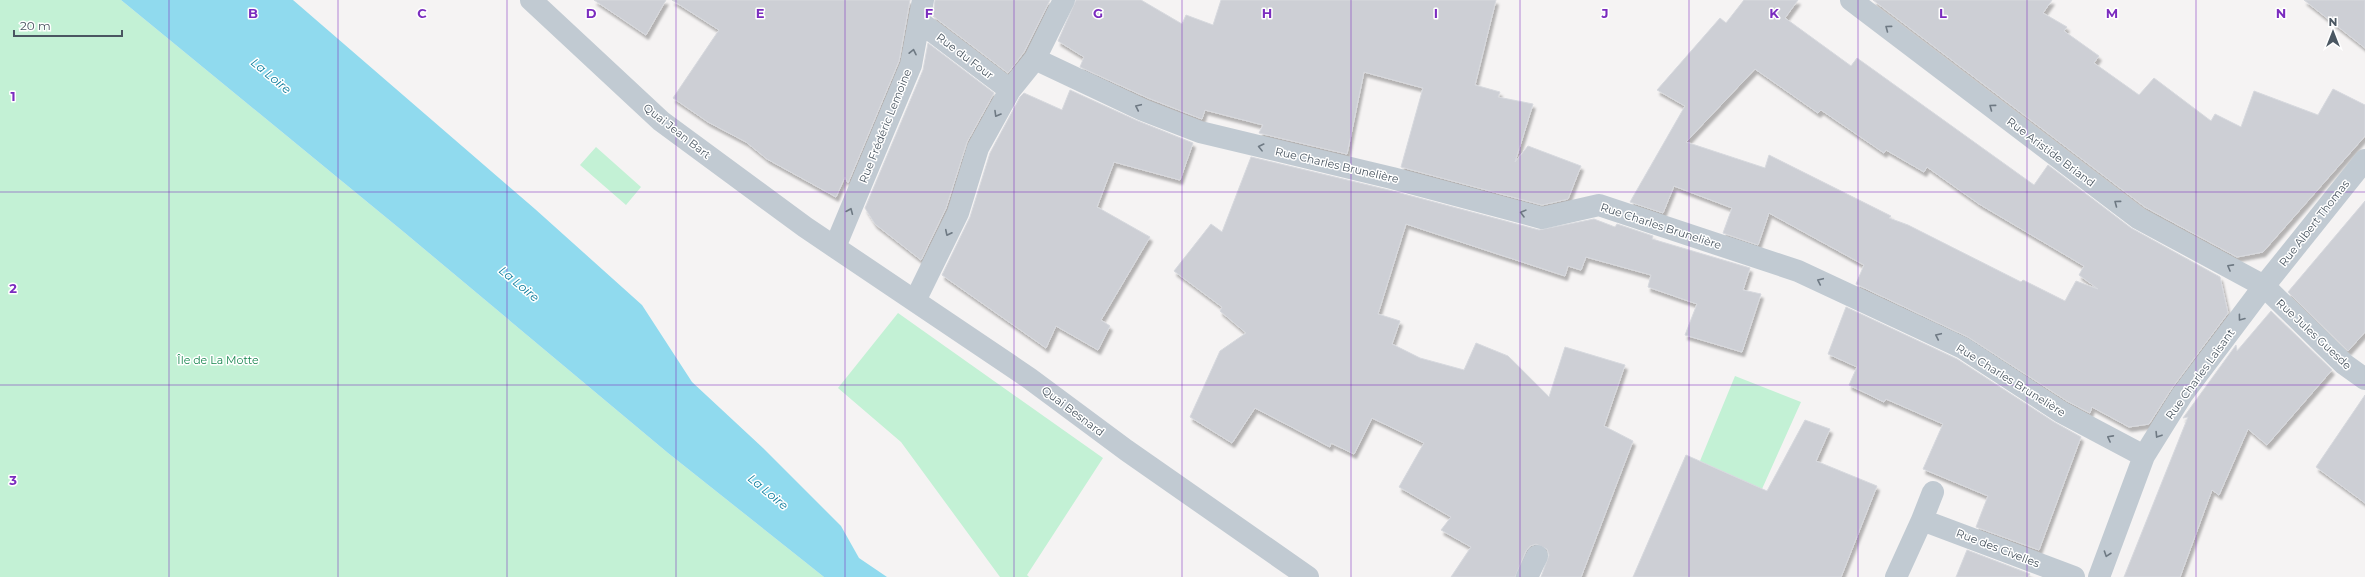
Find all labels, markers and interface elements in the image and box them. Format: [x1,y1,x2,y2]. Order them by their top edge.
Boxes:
text: B [248,5,258,21]
text: C [417,5,427,21]
text: D [586,5,597,21]
text: E [756,5,765,21]
text: F [925,5,933,21]
text: G [1093,5,1103,21]
text: H [1262,5,1272,21]
text: I [1434,5,1438,21]
text: J [1600,5,1609,21]
text: K [1769,5,1779,21]
text: L [1939,5,1947,21]
text: M [2106,5,2118,21]
text: N [2276,5,2286,21]
scale bar [14,12,122,38]
north arrow [2313,12,2353,52]
text: N [2329,15,2337,29]
text: 20 m [20,18,51,33]
one-way arrow [1886,26,1893,33]
street label: Rue du Four [934,30,996,82]
one-way arrow [909,48,917,55]
water label: La Loire [248,54,294,97]
street label: Rue Frédéric Lemoine [856,67,914,185]
text: 1 [10,88,16,104]
street label: Quai Jean Bart [641,100,714,162]
one-way arrow [1135,104,1142,112]
one-way arrow [1989,105,1996,112]
one-way arrow [995,110,1002,117]
street label: Rue Aristide Briand [2004,114,2098,190]
one-way arrow [1258,144,1264,152]
street label: Rue Charles Brunelière [1274,144,1401,186]
street label: Rue Albert Thomas [2276,176,2353,269]
street label: Rue Charles Brunelière [1599,200,1724,252]
one-way arrow [2115,200,2122,207]
one-way arrow [845,208,853,215]
one-way arrow [1520,209,1527,218]
one-way arrow [945,229,953,237]
water label: La Loire [496,262,542,305]
one-way arrow [2227,265,2234,272]
one-way arrow [1817,278,1825,286]
text: 2 [9,280,17,296]
street label: Rue Jules Guesde [2274,296,2355,373]
one-way arrow [2238,313,2245,320]
street label: Rue Charles Laisant [2162,326,2238,422]
one-way arrow [1935,333,1942,341]
street label: Rue Charles Brunelière [1954,341,2069,420]
park label: Île de La Motte [176,353,259,367]
street label: Quai Besnard [1039,383,1107,439]
one-way arrow [2155,431,2162,438]
one-way arrow [2107,435,2114,443]
water label: La Loire [745,470,791,513]
text: 3 [8,472,17,488]
street label: Rue des Civelles [1954,526,2042,571]
one-way arrow [2103,551,2111,558]

